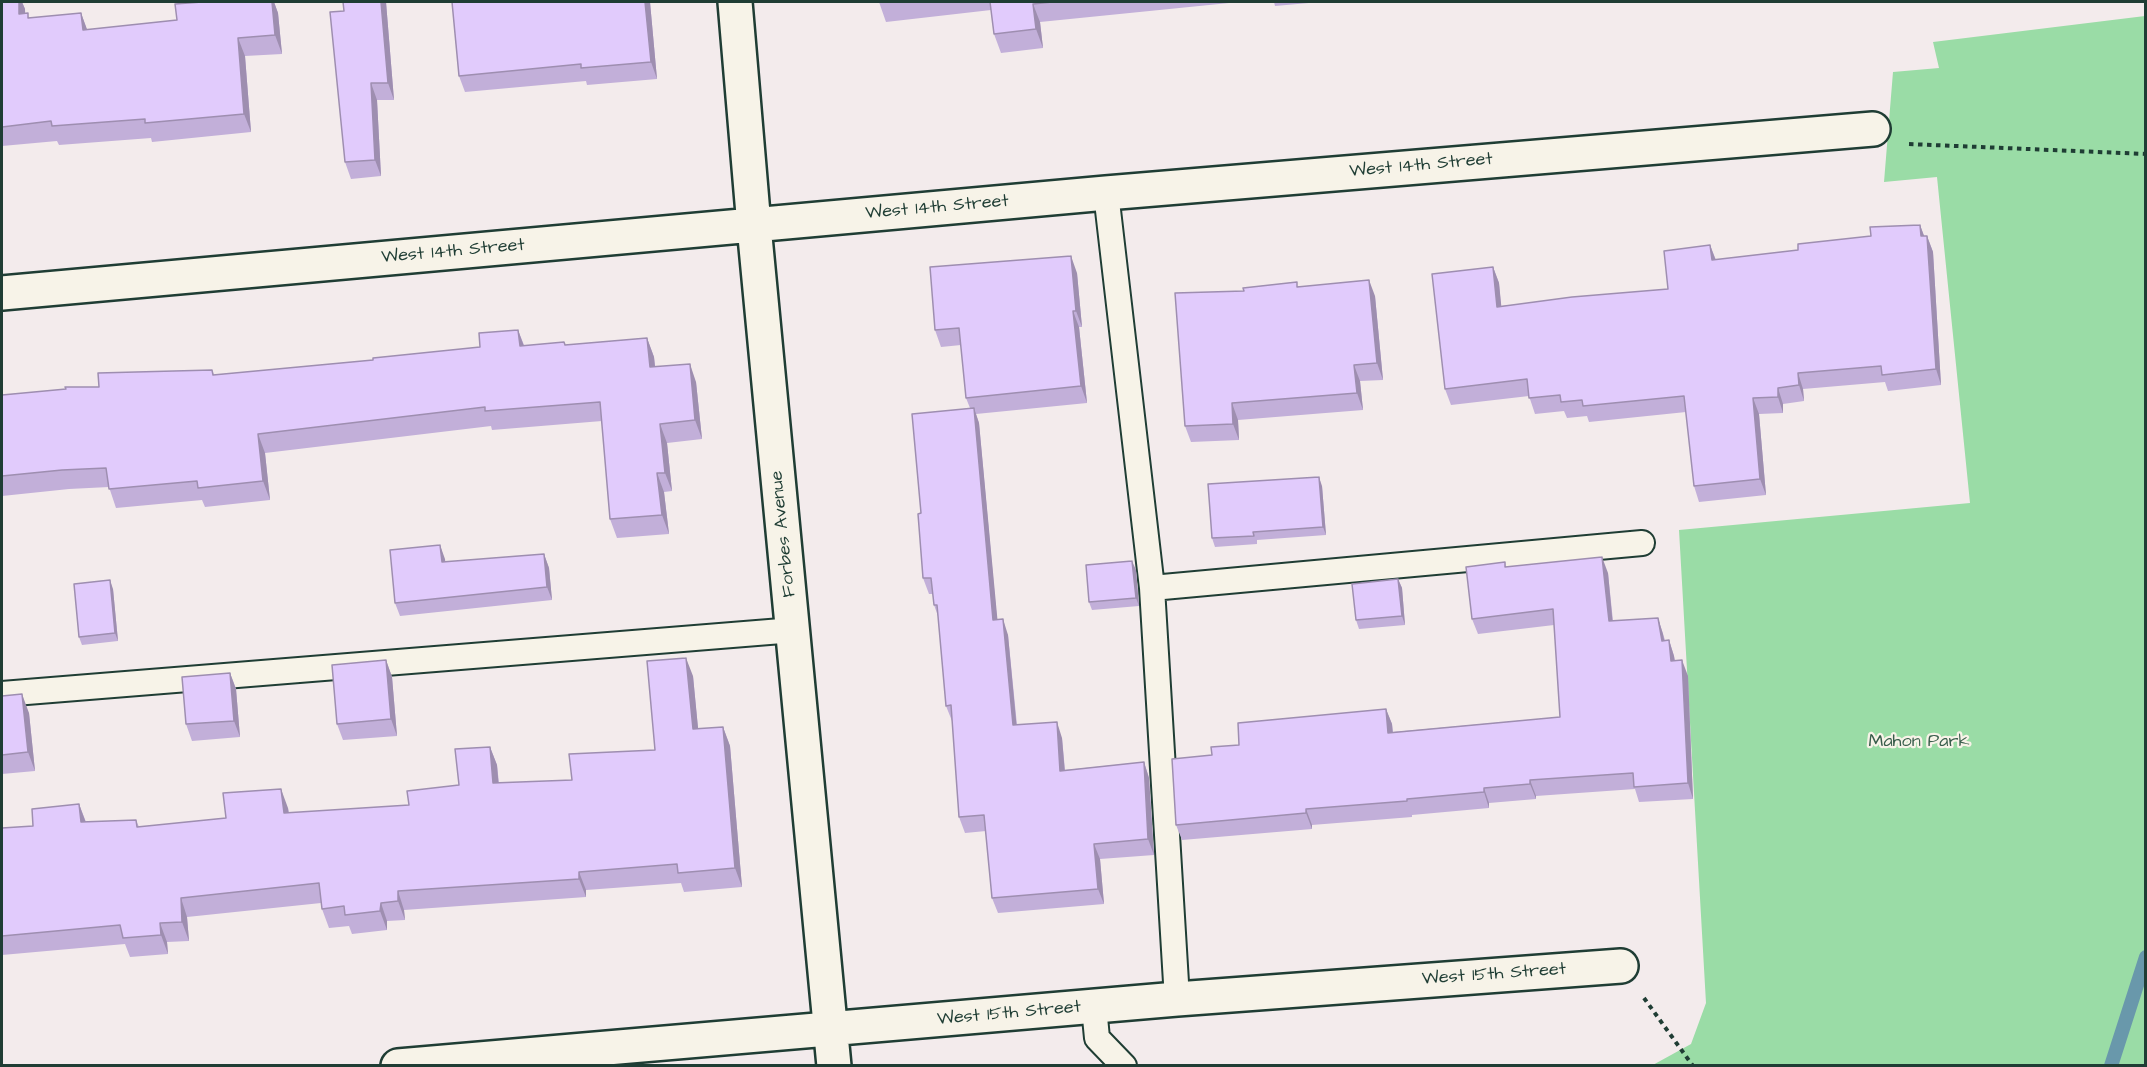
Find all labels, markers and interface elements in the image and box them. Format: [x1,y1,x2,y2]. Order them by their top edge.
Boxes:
street label: West 14th Street [1348,149,1494,183]
street label: West 14th Street [864,191,1010,225]
street label: West 14th Street [380,235,526,269]
street label: Forbes Avenue [767,470,801,598]
park label: Mahon Park [1869,731,1969,753]
street label: West 15th Street [1421,959,1567,991]
street label: West 15th Street [936,997,1082,1031]

